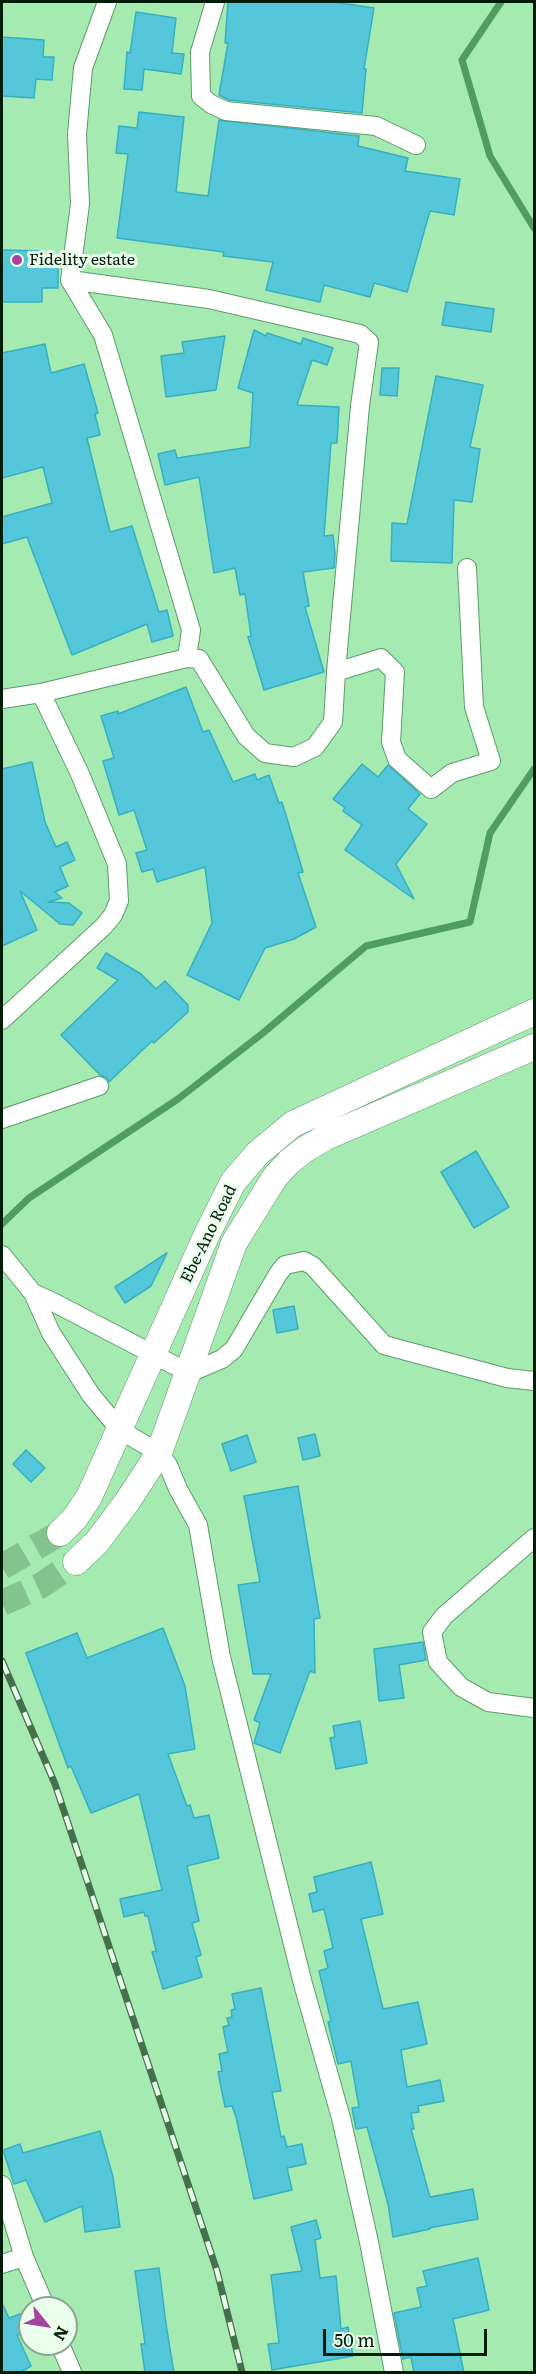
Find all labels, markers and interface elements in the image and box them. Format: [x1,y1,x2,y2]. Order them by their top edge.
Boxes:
place label: Fidelity estate [29,250,135,270]
marker: Fidelity estate [10,253,24,267]
street label: Ebe-Ano Road [177,1182,241,1286]
north arrow [18,2296,78,2356]
scale bar [326,2317,490,2355]
text: N [48,2322,76,2346]
text: 50 m [334,2326,375,2353]

